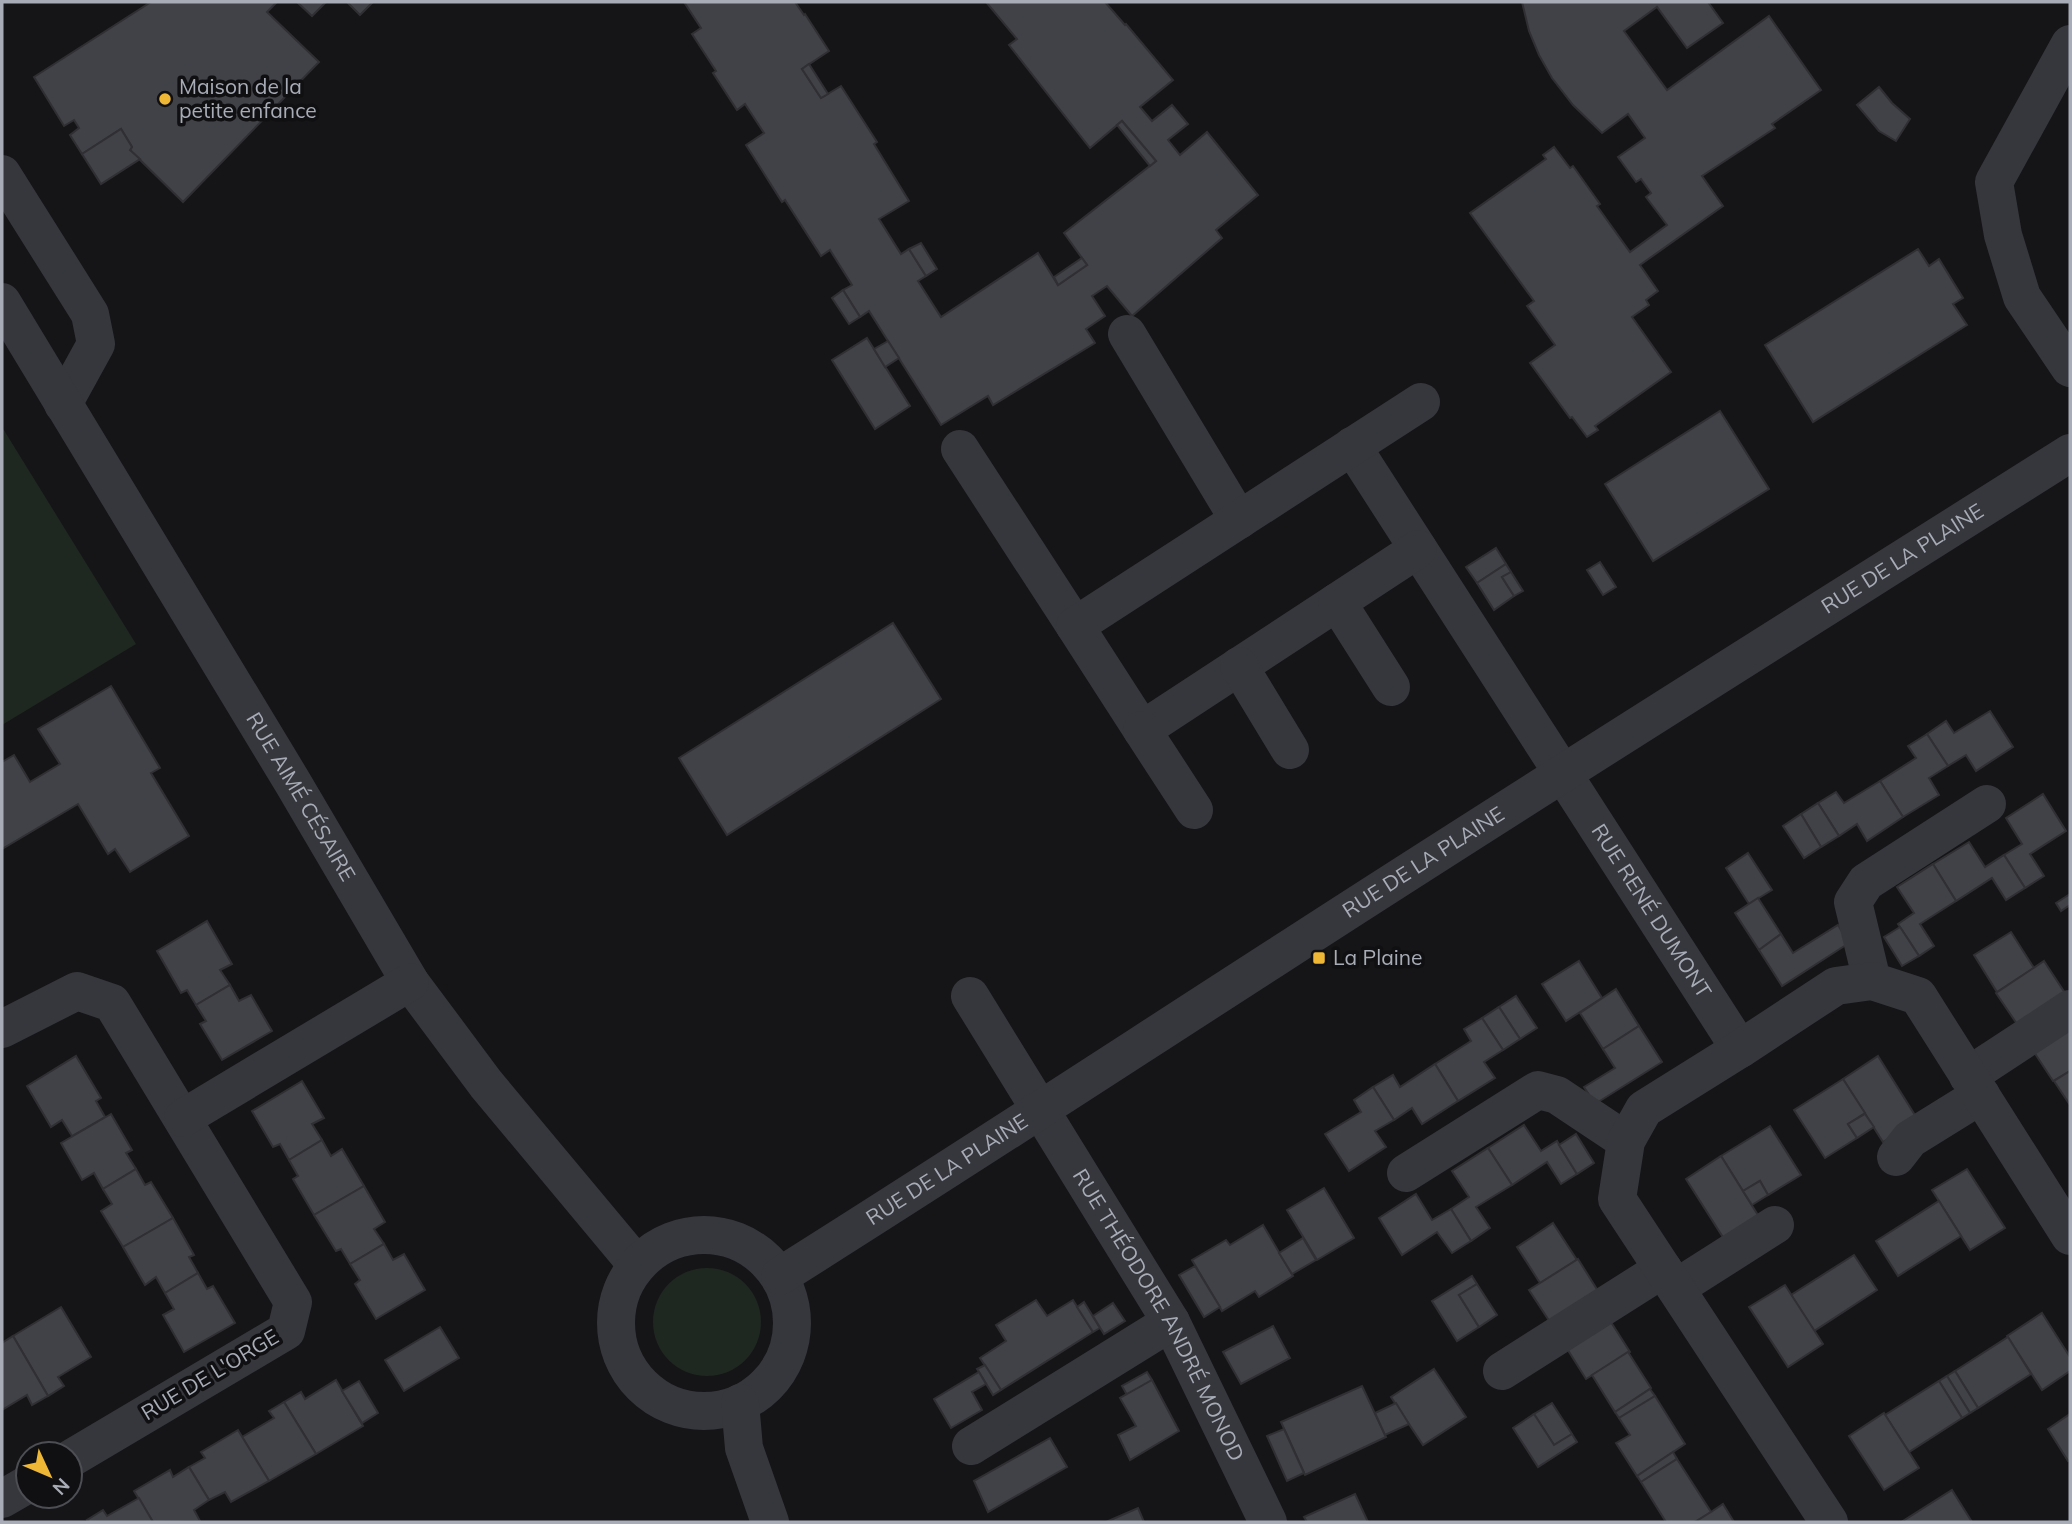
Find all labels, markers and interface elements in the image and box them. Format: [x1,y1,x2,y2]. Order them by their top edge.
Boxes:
place label: Maison de la petite enfance [179,73,317,123]
marker: Maison de la petite enfance [157,91,173,107]
street label: RUE DE LA PLAINE [1816,497,1988,619]
street label: RUE AIMÉ CÉSAIRE [241,707,362,885]
street label: RUE DE LA PLAINE [1337,800,1509,923]
street label: RUE RENÉ DUMONT [1587,819,1718,1003]
place label: La Plaine [1333,944,1423,970]
marker: La Plaine [1311,950,1327,966]
street label: RUE DE LA PLAINE [861,1107,1032,1230]
street label: RUE THÉODORE ANDRÉ MONOD [1068,1164,1250,1465]
street label: RUE DE L'ORGE [136,1323,283,1425]
north arrow [14,1440,84,1510]
text: N [48,1473,75,1500]

